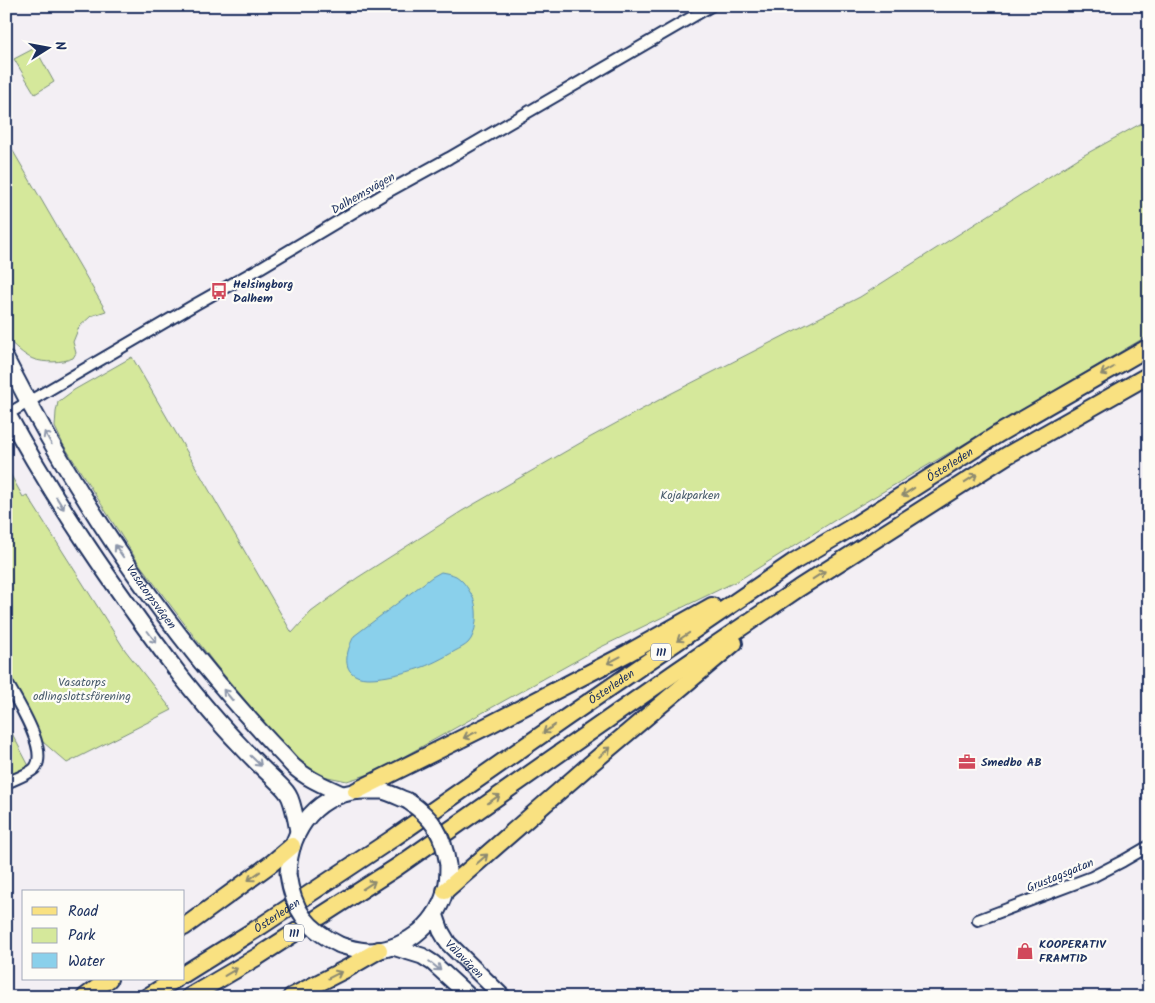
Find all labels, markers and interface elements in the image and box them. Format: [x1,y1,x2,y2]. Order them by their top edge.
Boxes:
north arrow [22,22,72,72]
text: N [48,39,71,52]
street label: Dalhemsvägen [328,167,399,219]
place label: Helsingborg Dalhem [233,275,294,308]
bus stop icon: Helsingborg Dalhem [209,281,229,301]
one-way arrow [1100,367,1114,377]
one-way arrow [43,431,53,445]
street label: Österleden [923,443,977,487]
one-way arrow [964,473,978,483]
park label: Kojakparken [660,486,720,505]
one-way arrow [901,487,915,497]
one-way arrow [55,495,65,509]
one-way arrow [114,544,124,558]
street label: Vasatorpsvägen [121,561,181,634]
one-way arrow [812,570,826,580]
one-way arrow [147,630,157,644]
one-way arrow [677,632,691,642]
road number: 111 [651,644,671,660]
one-way arrow [607,656,622,665]
street label: Österleden [584,664,639,710]
park label: Vasatorps odlingslottsförening [33,673,131,706]
one-way arrow [222,688,233,701]
one-way arrow [542,724,556,734]
one-way arrow [462,730,477,740]
one-way arrow [598,747,611,758]
office icon: Smedbo AB [957,752,977,772]
place label: Smedbo AB [981,753,1042,772]
one-way arrow [250,755,262,767]
one-way arrow [487,794,501,804]
street label: Grustagsgatan [1024,853,1097,898]
one-way arrow [475,854,488,865]
one-way arrow [248,871,261,882]
one-way arrow [361,880,375,890]
legend [22,890,185,980]
street label: Österleden [250,893,305,938]
text: Road [68,900,99,924]
text: Park [68,924,96,948]
road number: 111 [284,924,304,941]
place label: KOOPERATIV FRAMTID [1039,935,1107,968]
street label: Välavägen [440,936,488,983]
shop icon: KOOPERATIV FRAMTID [1015,941,1035,961]
text: Water [68,950,105,974]
one-way arrow [429,960,442,971]
one-way arrow [224,966,238,976]
one-way arrow [327,970,342,979]

